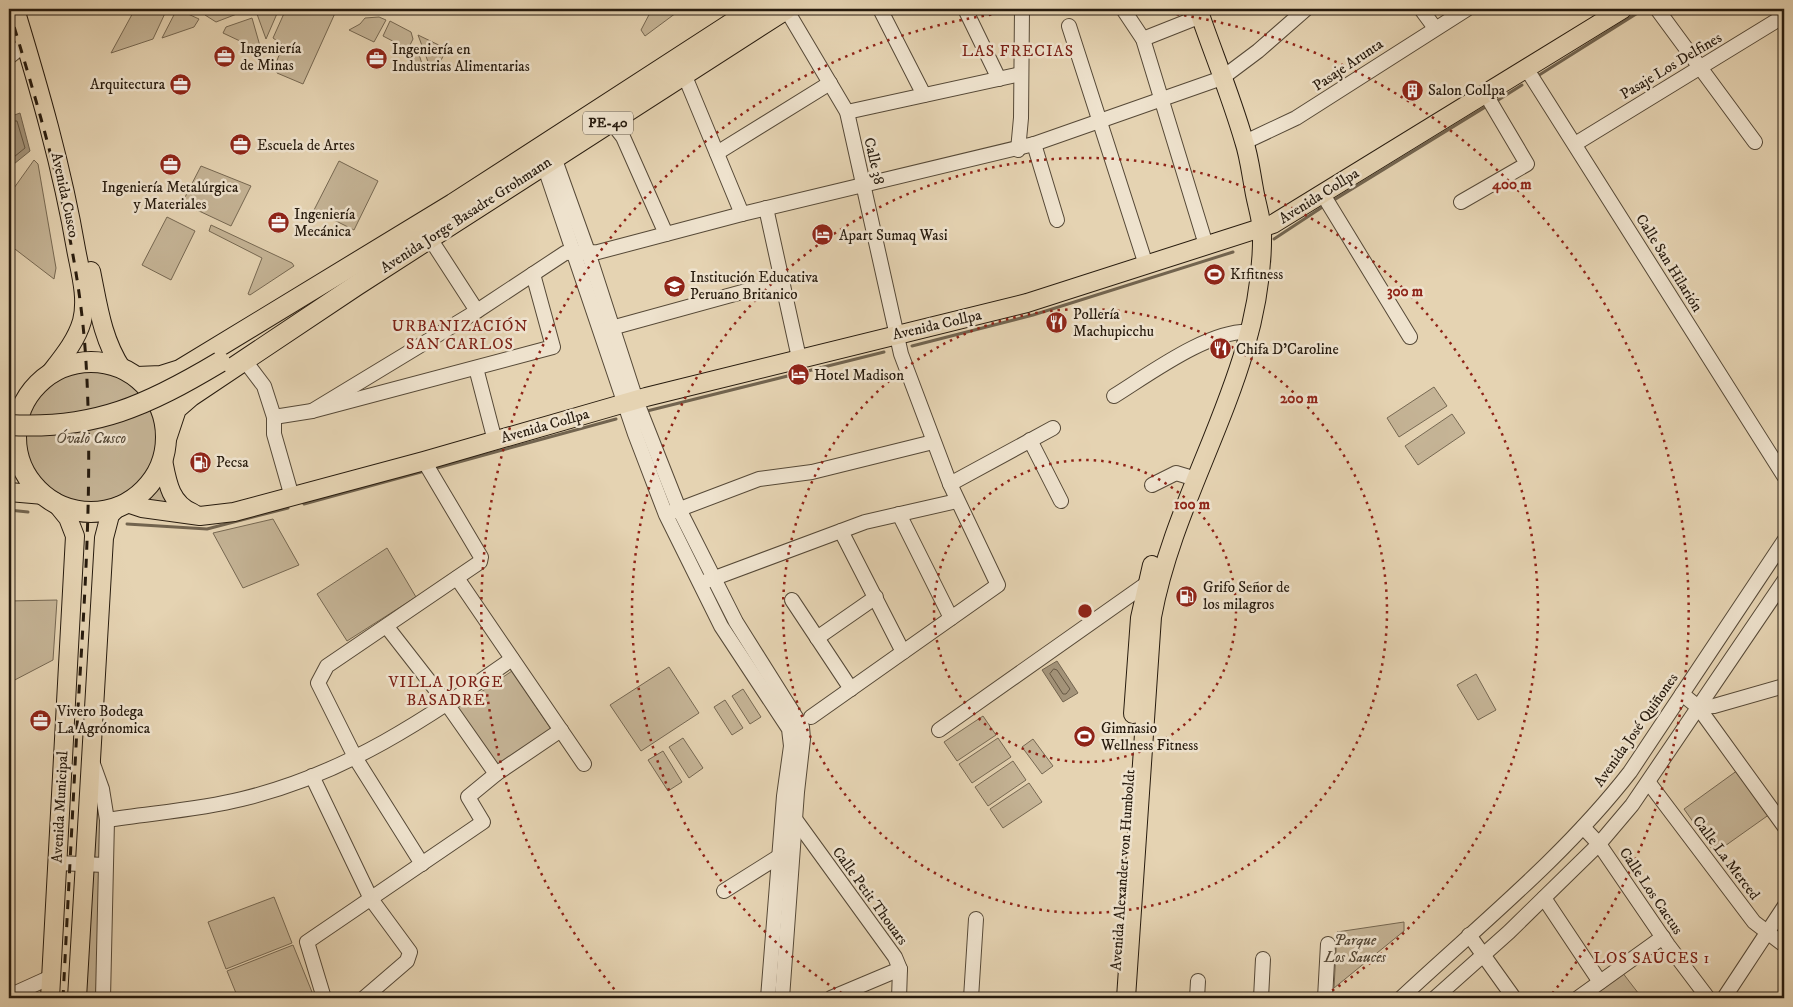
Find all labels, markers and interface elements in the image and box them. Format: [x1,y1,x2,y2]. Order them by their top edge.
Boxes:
street label: Pasaje Los Delfines [1617,28,1725,104]
street label: Pasaje Arunta [1309,34,1387,95]
place label: Ingeniería de Minas [240,39,302,75]
place label: Ingeniería en Industrias Alimentarias [392,40,530,76]
district label: LAS FRECIAS [962,41,1074,61]
office icon: Ingeniería de Minas [212,45,236,69]
office icon: Ingeniería en Industrias Alimentarias [364,46,388,70]
office icon: Arquitectura [169,72,193,96]
place label: Arquitectura [90,75,166,94]
building icon: Salon Collpa [1400,78,1424,102]
place label: Salon Collpa [1428,81,1506,100]
road number: PE-40 [583,112,633,134]
office icon: Escuela de Artes [229,133,253,157]
place label: Escuela de Artes [257,136,355,155]
street label: Calle 38 [859,136,889,186]
street label: Avenida Cusco [47,151,83,239]
office icon: Ingeniería Metalúrgica y Materiales [158,152,182,176]
street label: Avenida Jorge Basadre Grohmann [377,152,555,278]
street label: Avenida Collpa [1275,164,1363,228]
text: 400 m [1491,175,1532,194]
place label: Ingeniería Metalúrgica y Materiales [102,178,239,214]
place label: Ingeniería Mecánica [294,205,356,241]
street label: Calle San Hilarión [1631,210,1707,316]
office icon: Ingeniería Mecánica [266,211,290,235]
hotel icon: Apart Sumaq Wasi [811,223,835,247]
place label: Apart Sumaq Wasi [839,226,948,245]
sports icon: K1fitness [1202,262,1226,286]
place label: K1fitness [1230,265,1283,284]
place label: Institución Educativa Peruano Britanico [690,268,819,304]
school or university icon: Institución Educativa Peruano Britanico [662,274,686,298]
text: 300 m [1387,282,1424,301]
street label: Avenida Collpa [891,305,984,344]
place label: Pollería Machupicchu [1073,305,1154,341]
restaurant icon: Pollería Machupicchu [1045,311,1069,335]
district label: URBANIZACIÓN SAN CARLOS [392,316,528,354]
restaurant icon: Chifa D'Caroline [1208,337,1232,361]
place label: Chifa D'Caroline [1236,340,1339,359]
hotel icon: Hotel Madison [786,363,810,387]
place label: Hotel Madison [814,366,904,385]
text: 200 m [1280,389,1319,408]
street label: Avenida Collpa [499,404,592,448]
park label: Óvalo Cusco [56,429,126,448]
fuel station icon: Pecsa [188,450,212,474]
place label: Pecsa [216,453,249,472]
text: 100 m [1174,495,1211,514]
place label: Grifo Señor de los milagros [1203,578,1290,614]
fuel station icon: Grifo Señor de los milagros [1175,584,1199,608]
centre of rings [1076,602,1094,620]
street label: Avenida José Quiñones [1590,669,1682,791]
district label: VILLA JORGE BASADRE [387,672,504,710]
place label: Vivero Bodega La Agrónomica [56,702,151,738]
office icon: Vivero Bodega La Agrónomica [29,708,53,732]
place label: Gimnasio Wellness Fitness [1100,719,1198,755]
sports icon: Gimnasio Wellness Fitness [1073,725,1097,749]
street label: Avenida Municipal [48,750,72,863]
street label: Avenida Alexander von Humboldt [1106,768,1140,971]
street label: Calle La Merced [1688,812,1764,904]
street label: Calle Petit Thouars [828,843,912,949]
street label: Calle Los Cactus [1615,844,1687,938]
park label: Parque Los Sauces [1323,931,1386,967]
district label: LOS SAUCES 1 [1594,948,1710,968]

